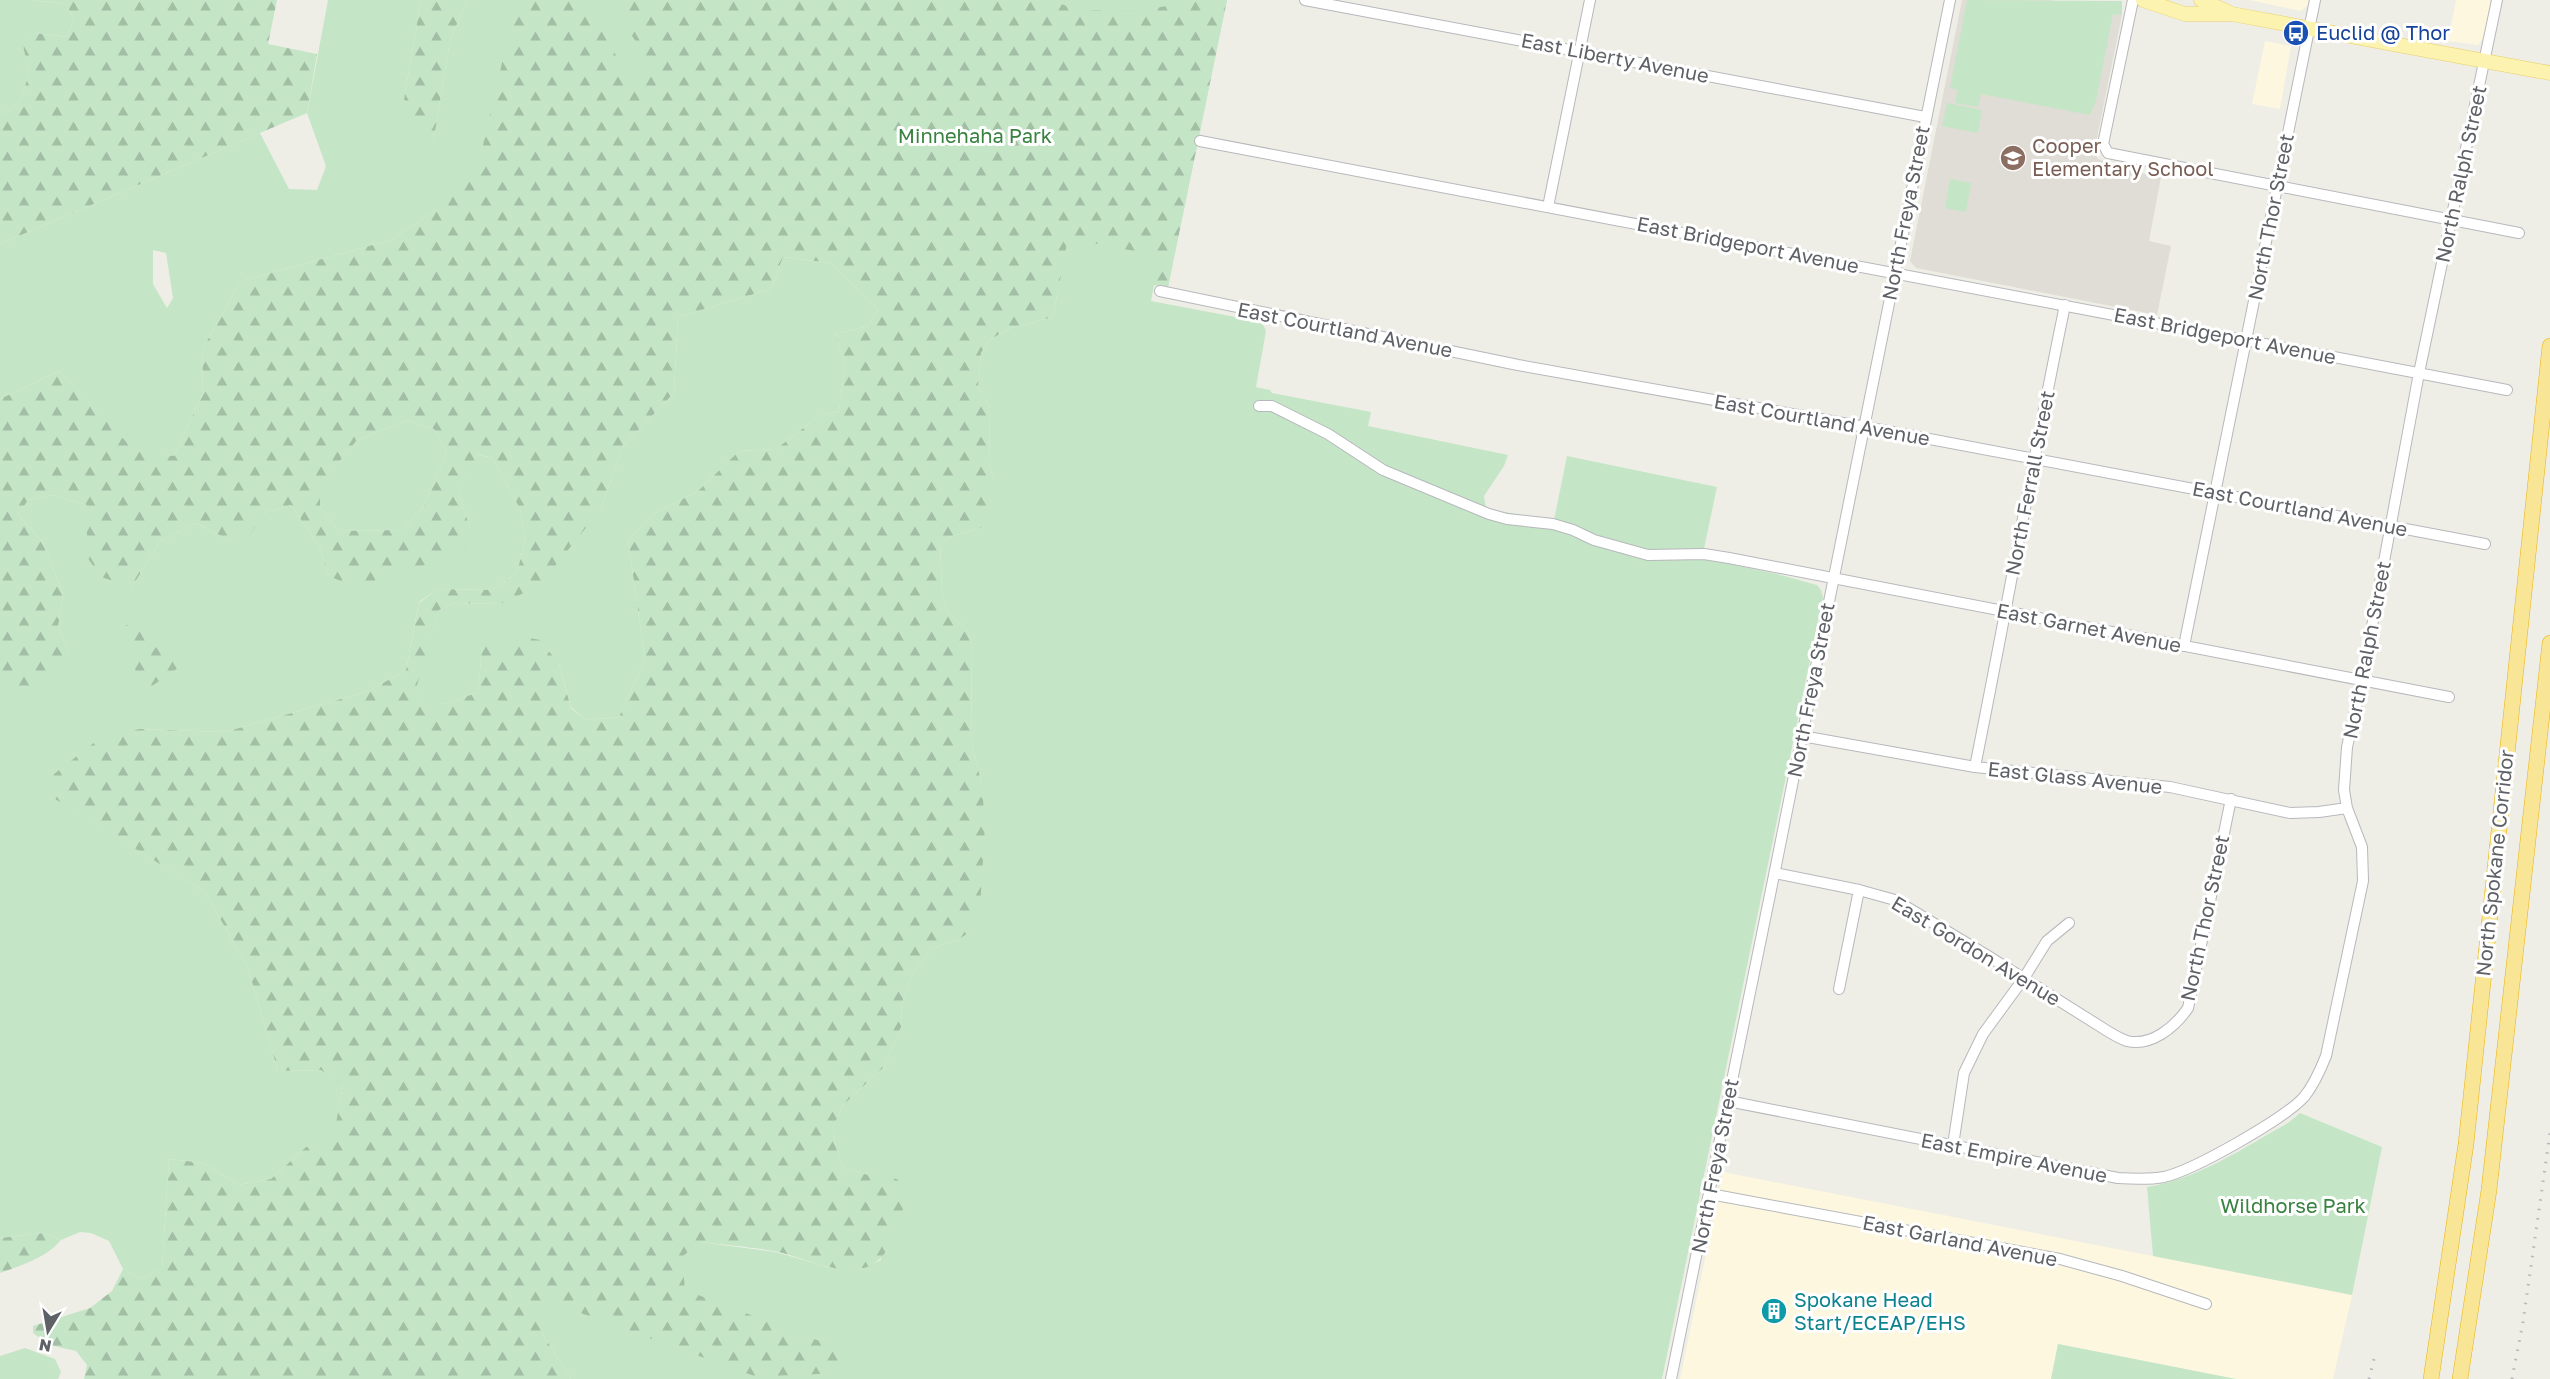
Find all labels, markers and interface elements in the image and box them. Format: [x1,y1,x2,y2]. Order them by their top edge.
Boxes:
bus stop icon: Euclid @ Thor [2281,18,2311,48]
place label: Euclid @ Thor [2316,20,2450,44]
street label: East Liberty Avenue [1519,27,1711,87]
street label: North Ralph Street [2430,83,2491,265]
park label: Minnehaha Park [898,123,1052,147]
street label: North Freya Street [1876,123,1934,302]
street label: North Thor Street [2242,131,2298,302]
place label: Cooper Elementary School [2032,133,2214,180]
school or university icon: Cooper Elementary School [1998,143,2028,173]
street label: East Bridgeport Avenue [1635,211,1861,277]
street label: East Courtland Avenue [1236,296,1455,362]
street label: East Bridgeport Avenue [2112,302,2338,368]
street label: East Courtland Avenue [1712,388,1932,450]
street label: North Ferrall Street [1999,388,2059,577]
street label: East Courtland Avenue [2191,475,2410,541]
street label: North Ralph Street [2337,559,2395,741]
street label: East Garnet Avenue [1995,597,2184,657]
street label: North Freya Street [1781,600,1839,779]
street label: North Spokane Corridor [2470,748,2518,977]
street label: East Glass Avenue [1987,756,2164,798]
street label: North Thor Street [2175,832,2233,1003]
street label: East Gordon Avenue [1888,890,2065,1010]
street label: North Freya Street [1685,1076,1743,1255]
street label: East Empire Avenue [1919,1127,2109,1187]
park label: Wildhorse Park [2220,1193,2366,1217]
street label: East Garland Avenue [1861,1209,2060,1271]
place label: Spokane Head Start/ECEAP/EHS [1794,1287,1966,1334]
building icon: Spokane Head Start/ECEAP/EHS [1759,1296,1789,1326]
north arrow [18,1301,78,1361]
text: N [37,1335,53,1357]

